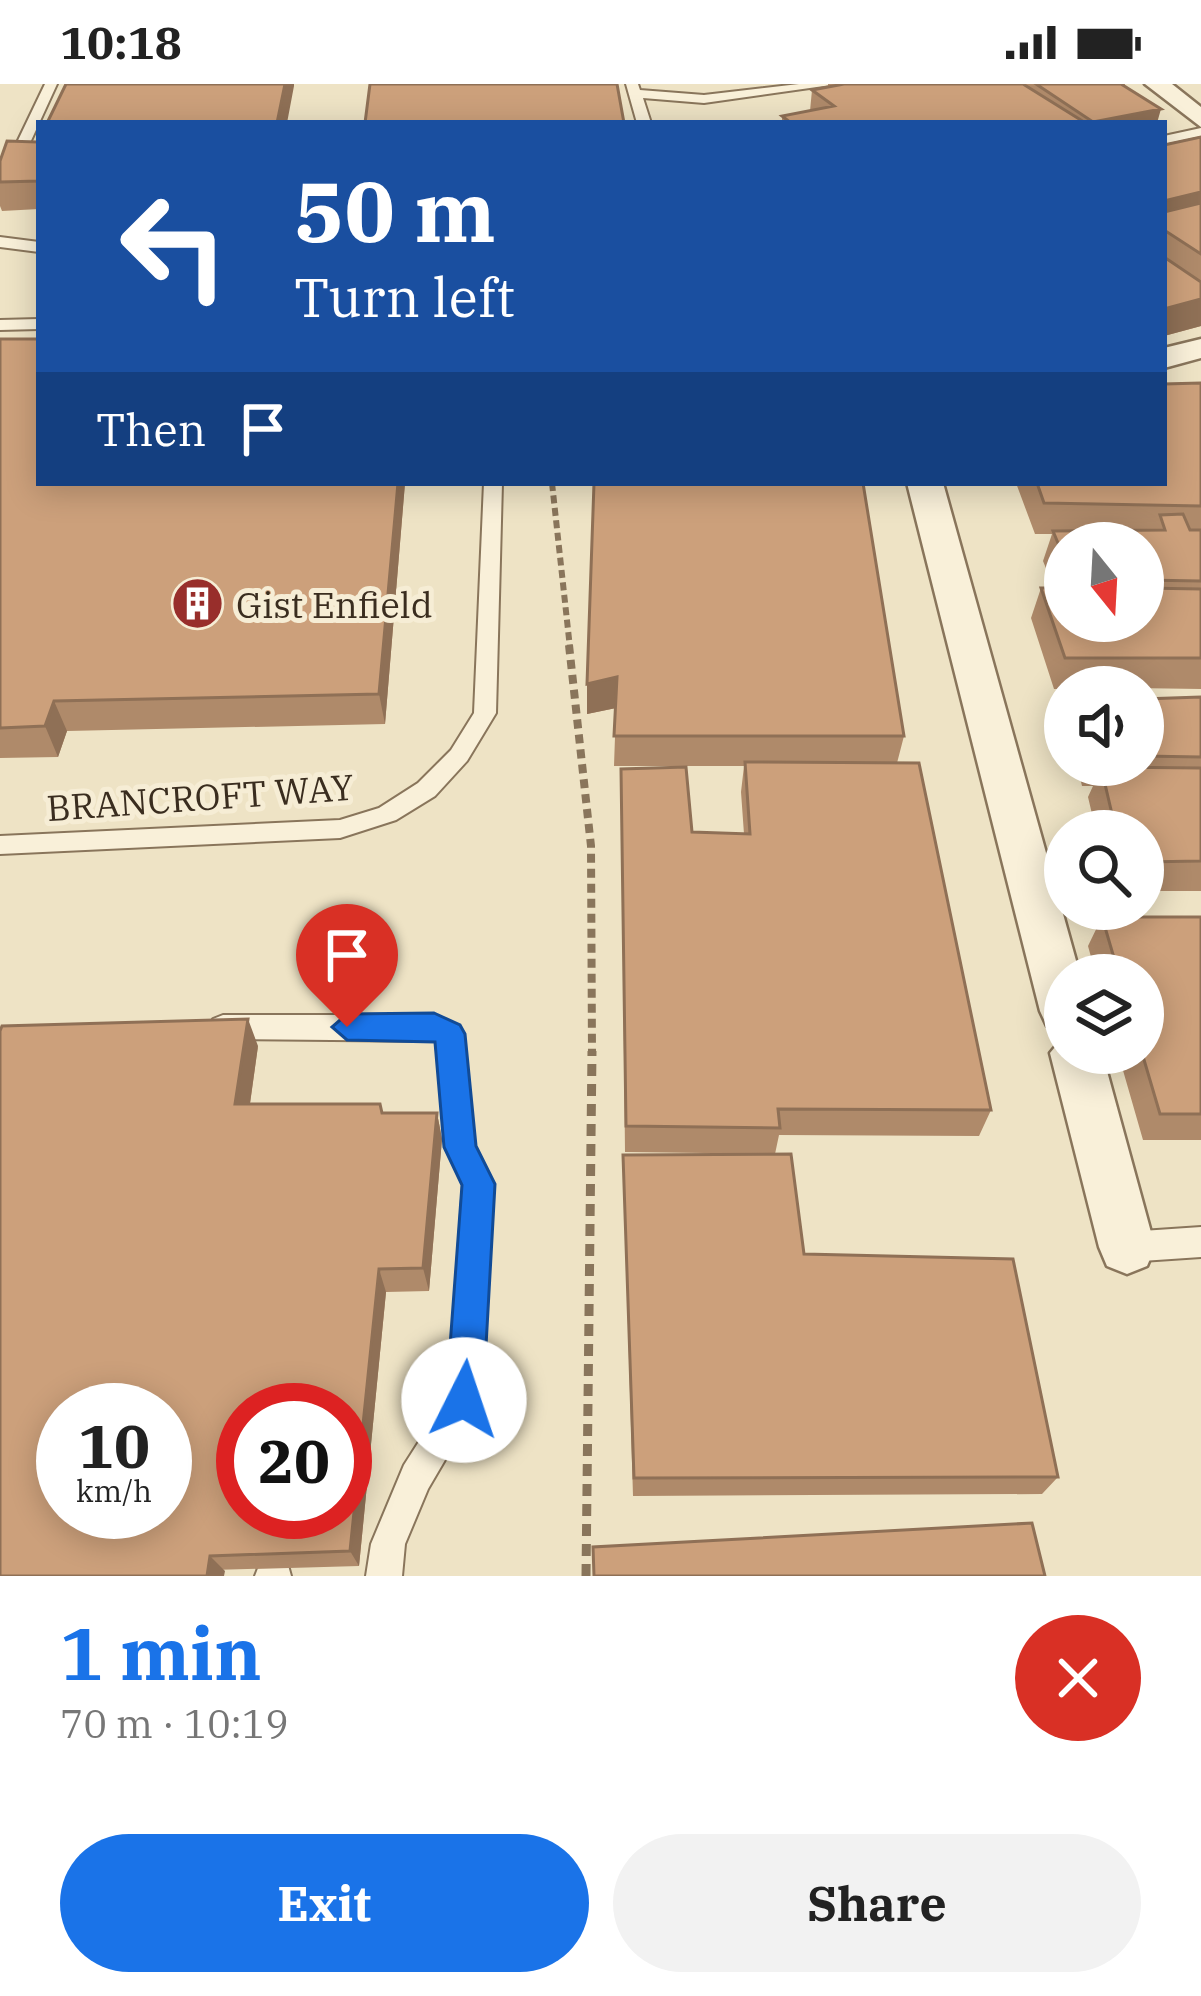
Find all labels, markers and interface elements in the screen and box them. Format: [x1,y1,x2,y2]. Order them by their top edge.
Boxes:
text: 10:18 [60,13,182,71]
text: 50 m [294,156,496,265]
icon: left [96,168,252,324]
text: Turn left [294,262,515,332]
icon: arrive [230,396,296,462]
text: Then [96,400,206,458]
north arrow [1044,522,1164,642]
map controls [1044,522,1164,1074]
building icon: Gist Enfield [169,576,225,632]
place label: Gist Enfield [236,581,433,628]
button: sound [1044,666,1164,786]
street label: BRANCROFT WAY [45,763,355,831]
button: search [1044,810,1164,930]
pin [296,904,398,1027]
icon: arrive [314,922,380,988]
button: layers [1044,954,1164,1074]
position arrow [401,1337,527,1463]
speed limit sign: 20 [216,1383,372,1539]
text: 10 [78,1406,150,1485]
text: km/h [76,1471,152,1510]
text: 1 min [60,1606,262,1700]
button: close [1015,1615,1141,1741]
text: 70 m · 10:19 [60,1698,289,1749]
button: Exit [60,1834,589,1972]
button: Share [613,1834,1141,1972]

